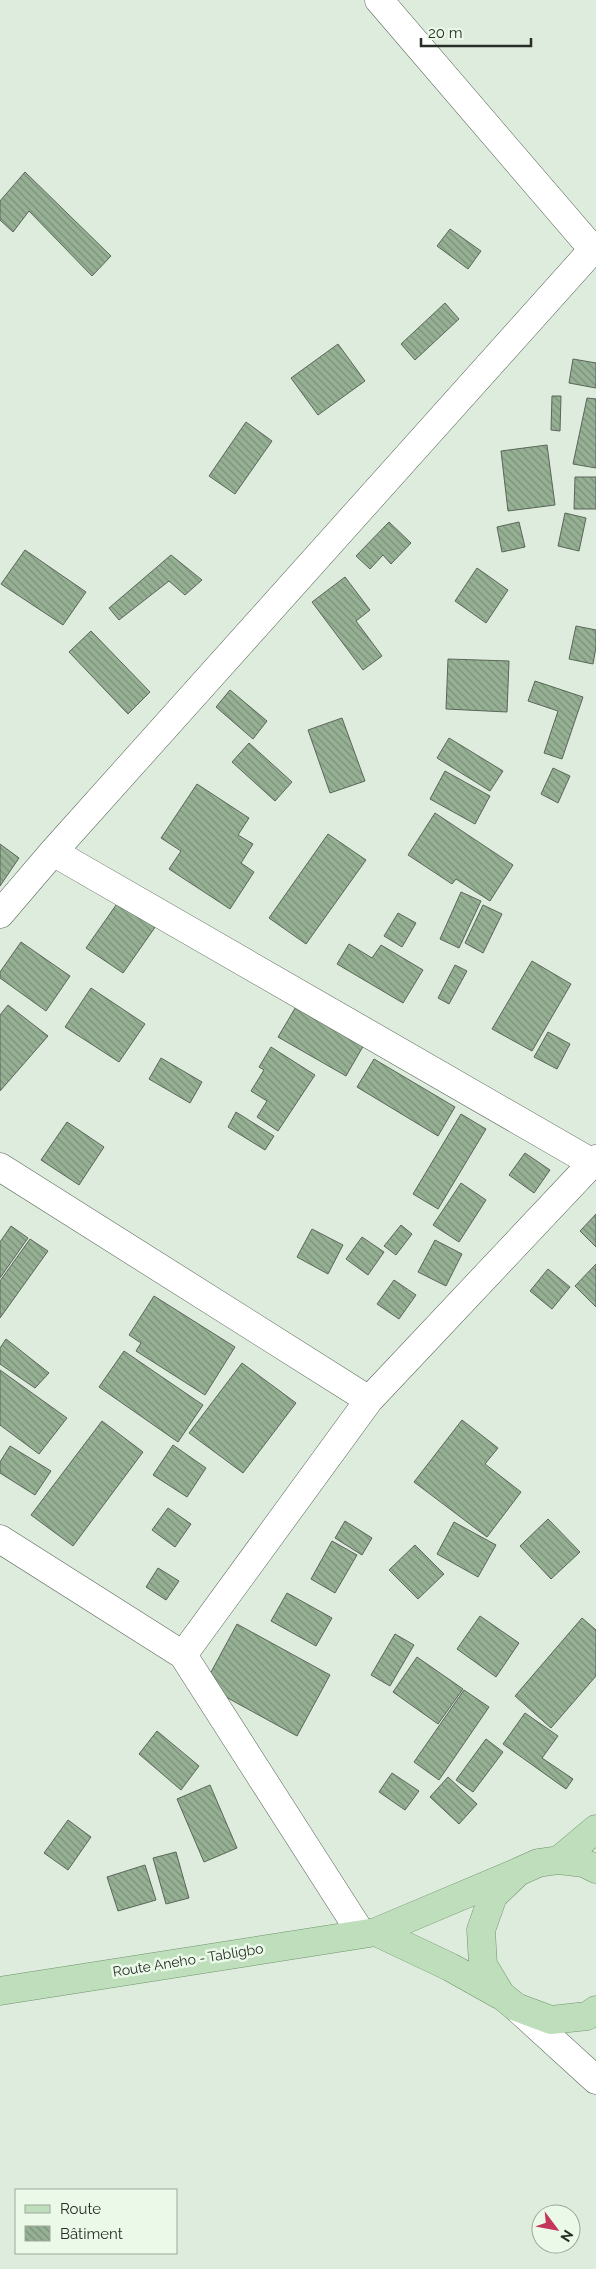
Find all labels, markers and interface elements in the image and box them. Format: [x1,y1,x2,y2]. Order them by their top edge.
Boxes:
scale bar [421,15,531,47]
text: 20 m [428,24,463,42]
street label: Route Aneho - Tabligbo [112,1940,264,1980]
legend [15,2189,178,2254]
text: Route [60,2200,101,2218]
north arrow [531,2204,581,2254]
text: Bâtiment [60,2225,123,2243]
text: N [557,2227,577,2245]

